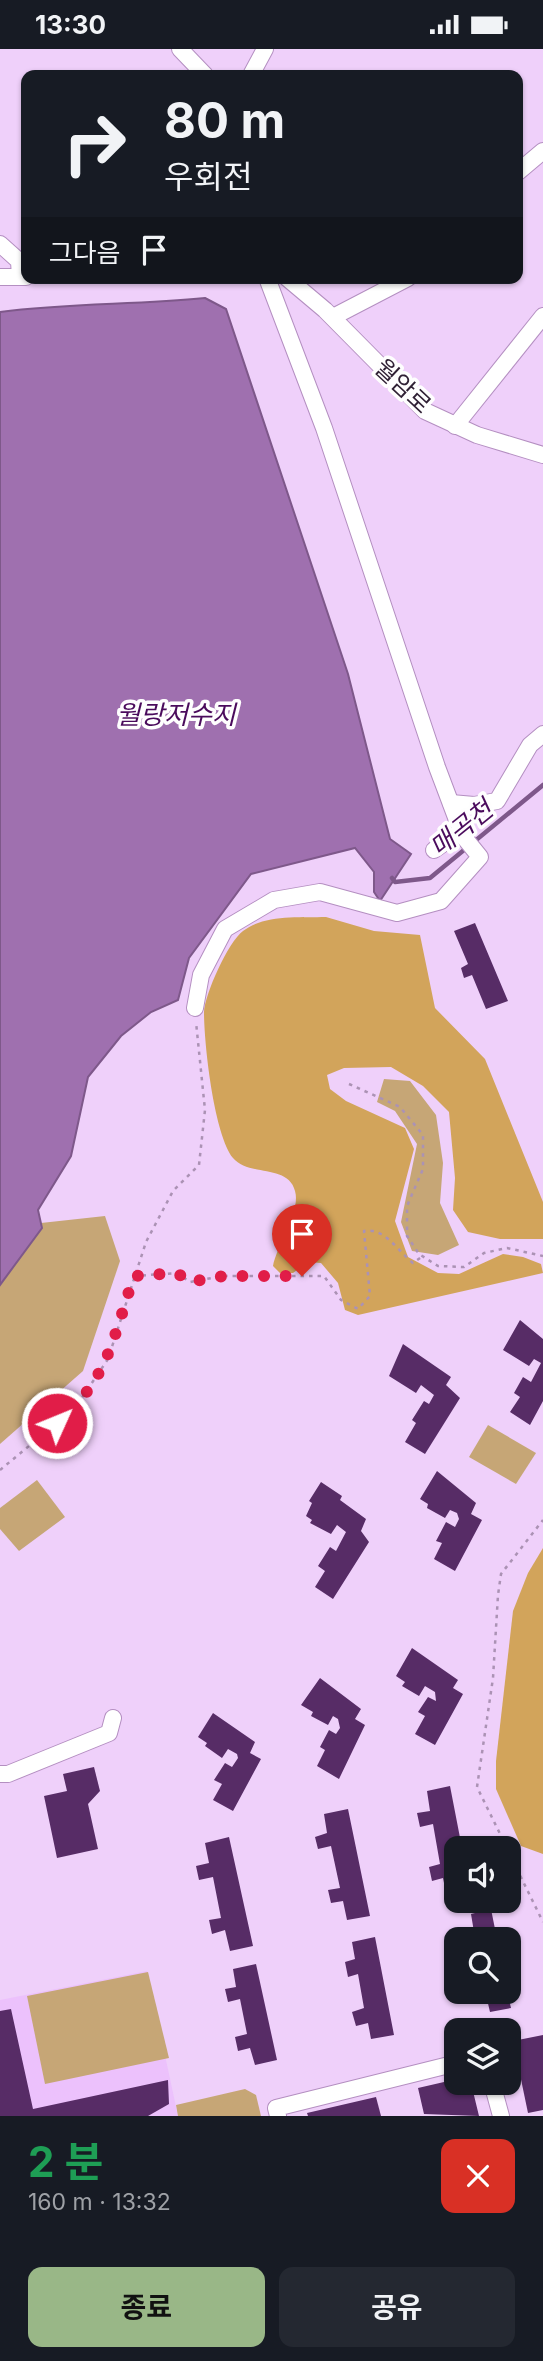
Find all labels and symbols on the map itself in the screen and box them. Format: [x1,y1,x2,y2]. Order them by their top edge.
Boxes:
street label: 월암로 [369,353,437,419]
water label: 월랑저수지 [116,699,238,730]
water label: 매곡천 [423,791,501,863]
pin [272,1204,332,1276]
position arrow [20,1386,94,1460]

